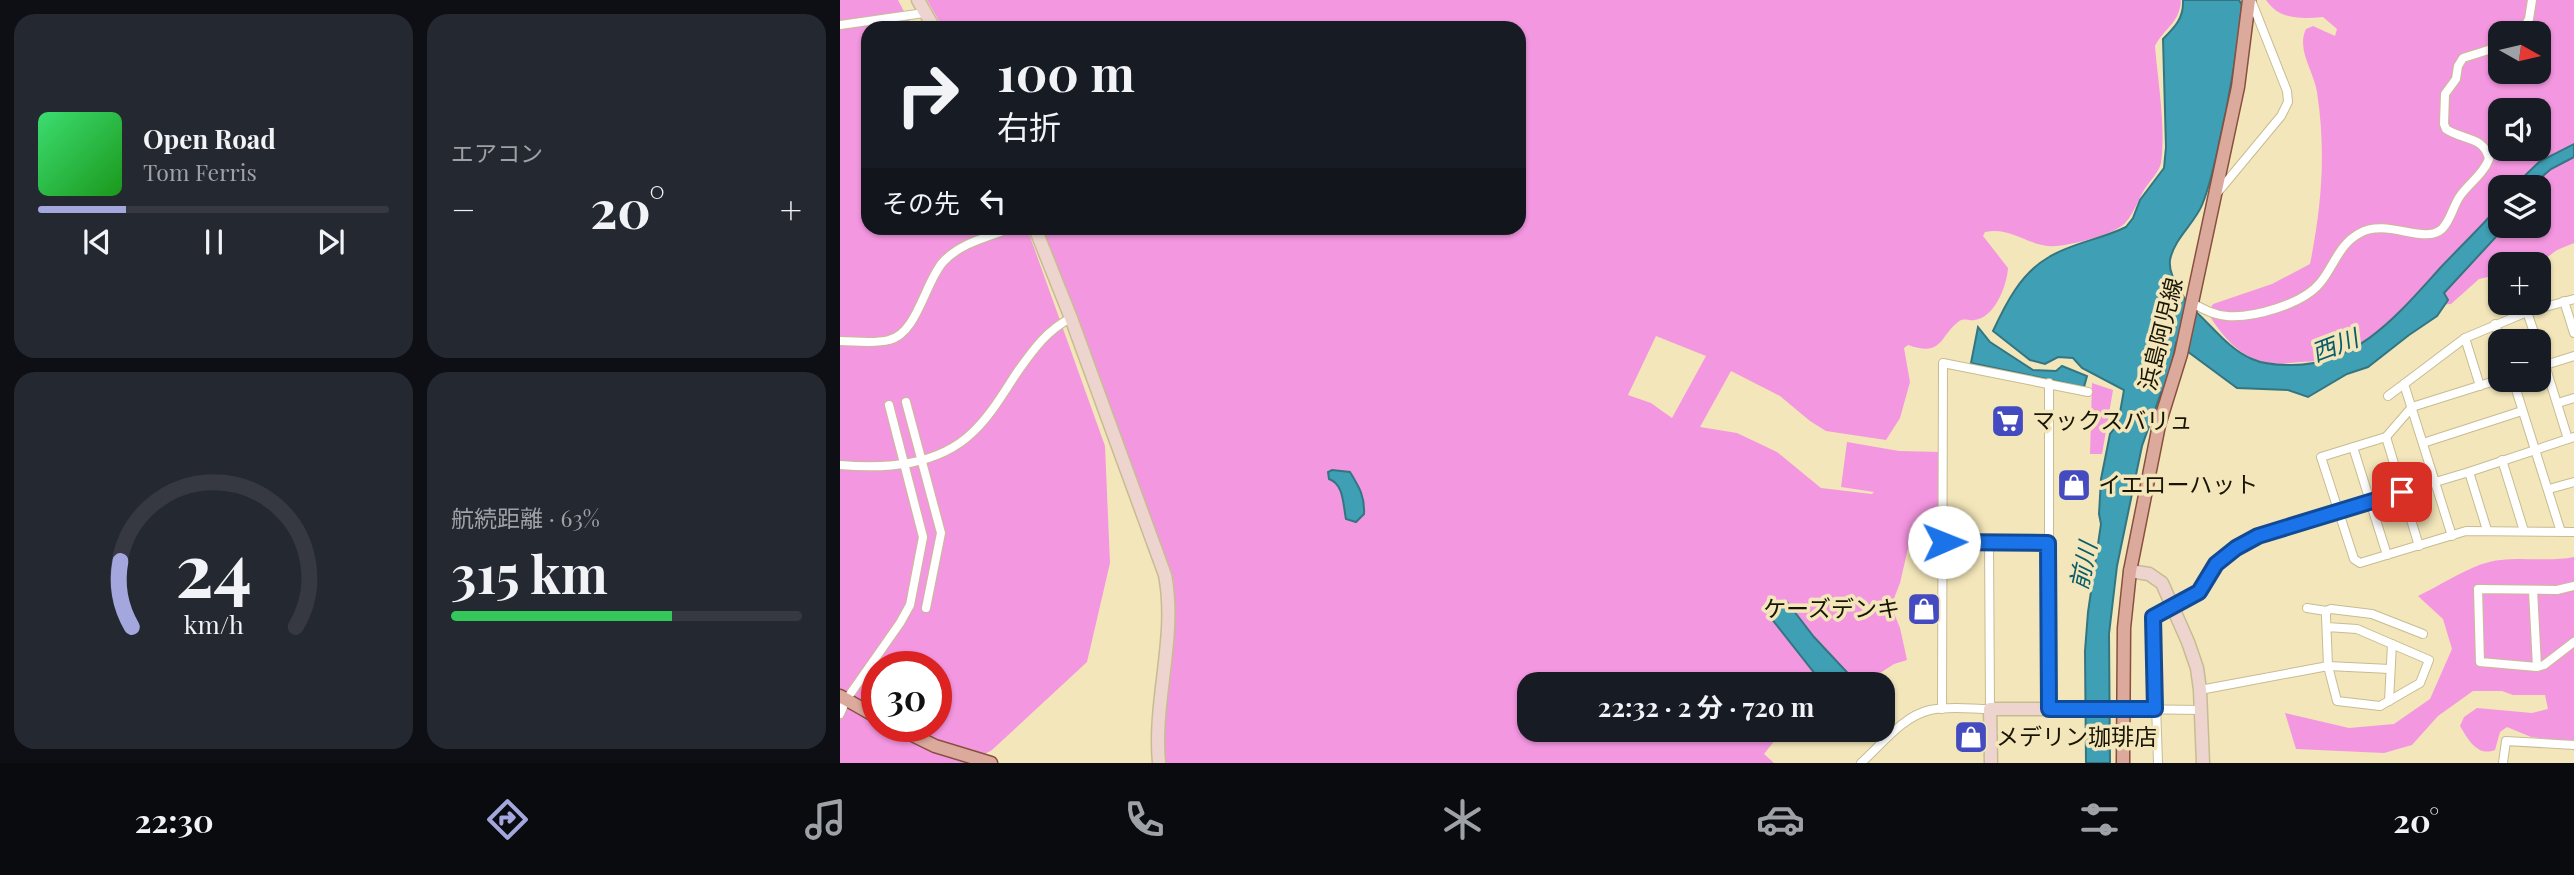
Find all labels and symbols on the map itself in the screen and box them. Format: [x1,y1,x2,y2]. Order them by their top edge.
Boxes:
north arrow [2488,21,2552,84]
street label: 浜島阿児線 [2131,274,2188,393]
water label: 西川 [2306,320,2365,368]
supermarket icon: マックスバリュ [1989,402,2027,440]
place label: マックスバリュ [2032,404,2192,435]
pin [2372,462,2432,522]
shop icon: イエローハット [2055,466,2093,504]
place label: イエローハット [2098,468,2258,499]
position arrow [1907,505,1981,579]
water label: 前川 [2061,536,2103,592]
shop icon: ケーズデンキ [1905,590,1943,628]
place label: ケーズデンキ [1763,592,1900,623]
speed limit sign: 30 [861,651,952,742]
shop icon: メデリン珈琲店 [1952,718,1990,756]
place label: メデリン珈琲店 [1996,720,2157,751]

